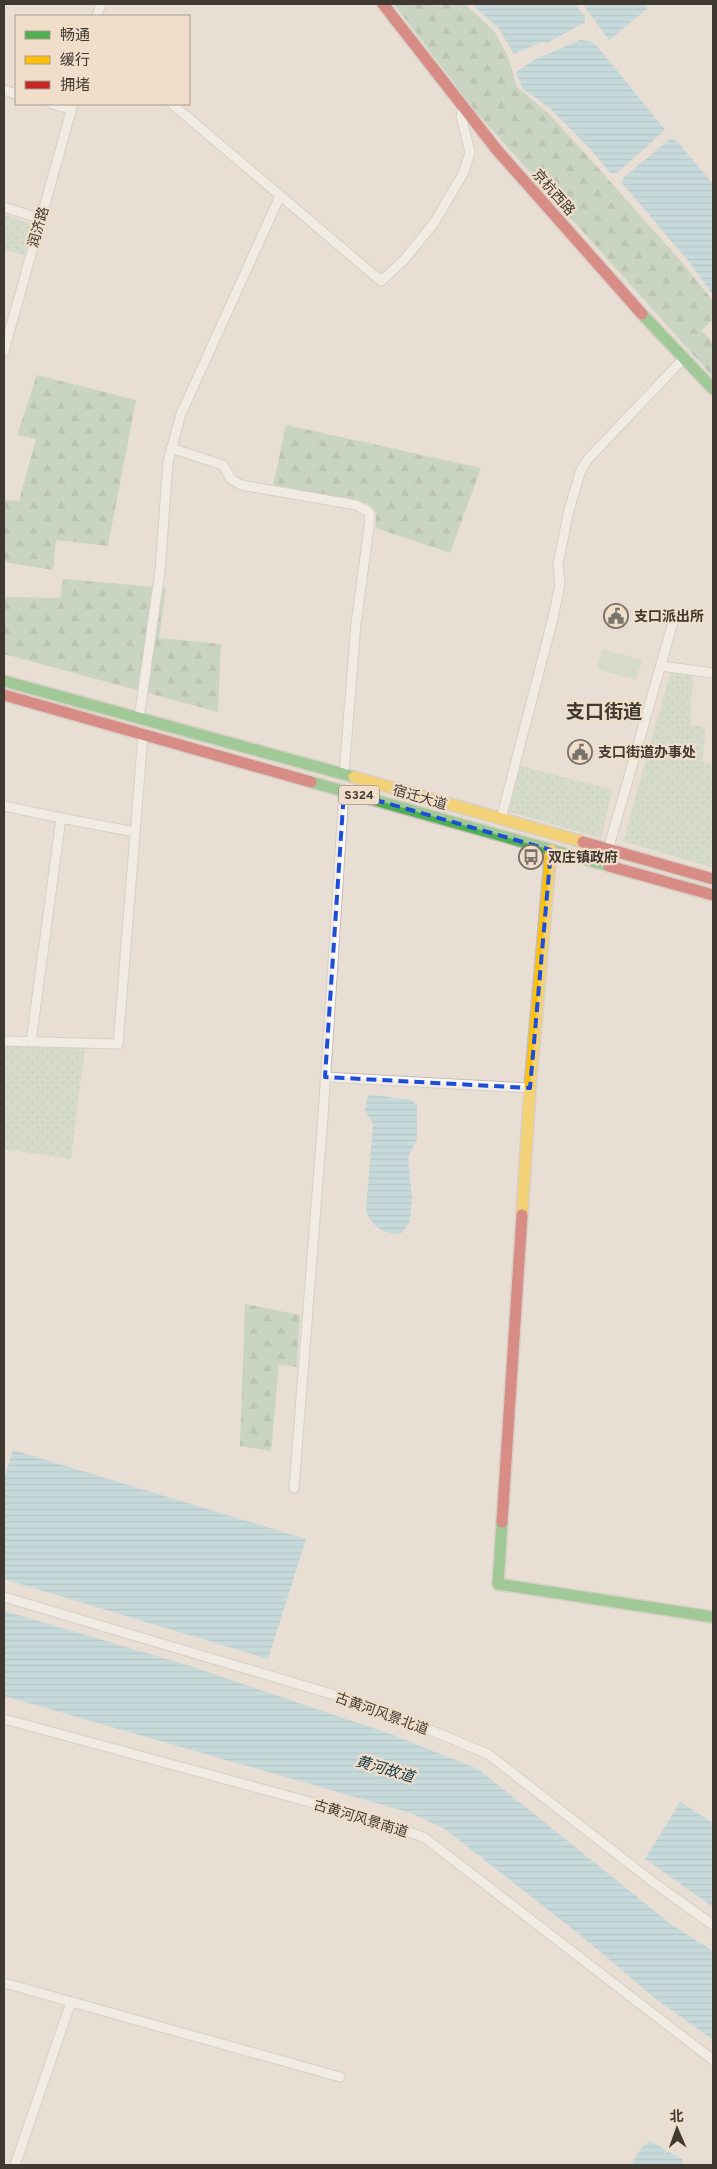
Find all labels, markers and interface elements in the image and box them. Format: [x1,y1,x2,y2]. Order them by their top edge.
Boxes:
legend [15,15,190,105]
text: 畅通 [60,27,90,46]
text: 缓行 [60,52,90,71]
text: 拥堵 [60,77,90,96]
street label: 京杭西路 [528,166,578,220]
street label: 润济路 [25,205,53,250]
public building icon: 支口派出所 [603,603,629,629]
place label: 支口派出所 [634,609,704,626]
district label: 支口街道 [566,701,642,725]
public building icon: 支口街道办事处 [567,739,593,765]
place label: 支口街道办事处 [598,744,696,762]
street label: 宿迁大道 [390,782,449,814]
road number: S324 [339,786,379,804]
bus stop icon: 双庄镇政府 [518,844,544,870]
place label: 双庄镇政府 [548,849,618,867]
street label: 古黄河风景北道 [333,1689,431,1739]
water label: 黄河故道 [353,1753,418,1788]
street label: 古黄河风景南道 [311,1797,410,1842]
north arrow [652,2104,702,2154]
text: 北 [669,2109,684,2126]

